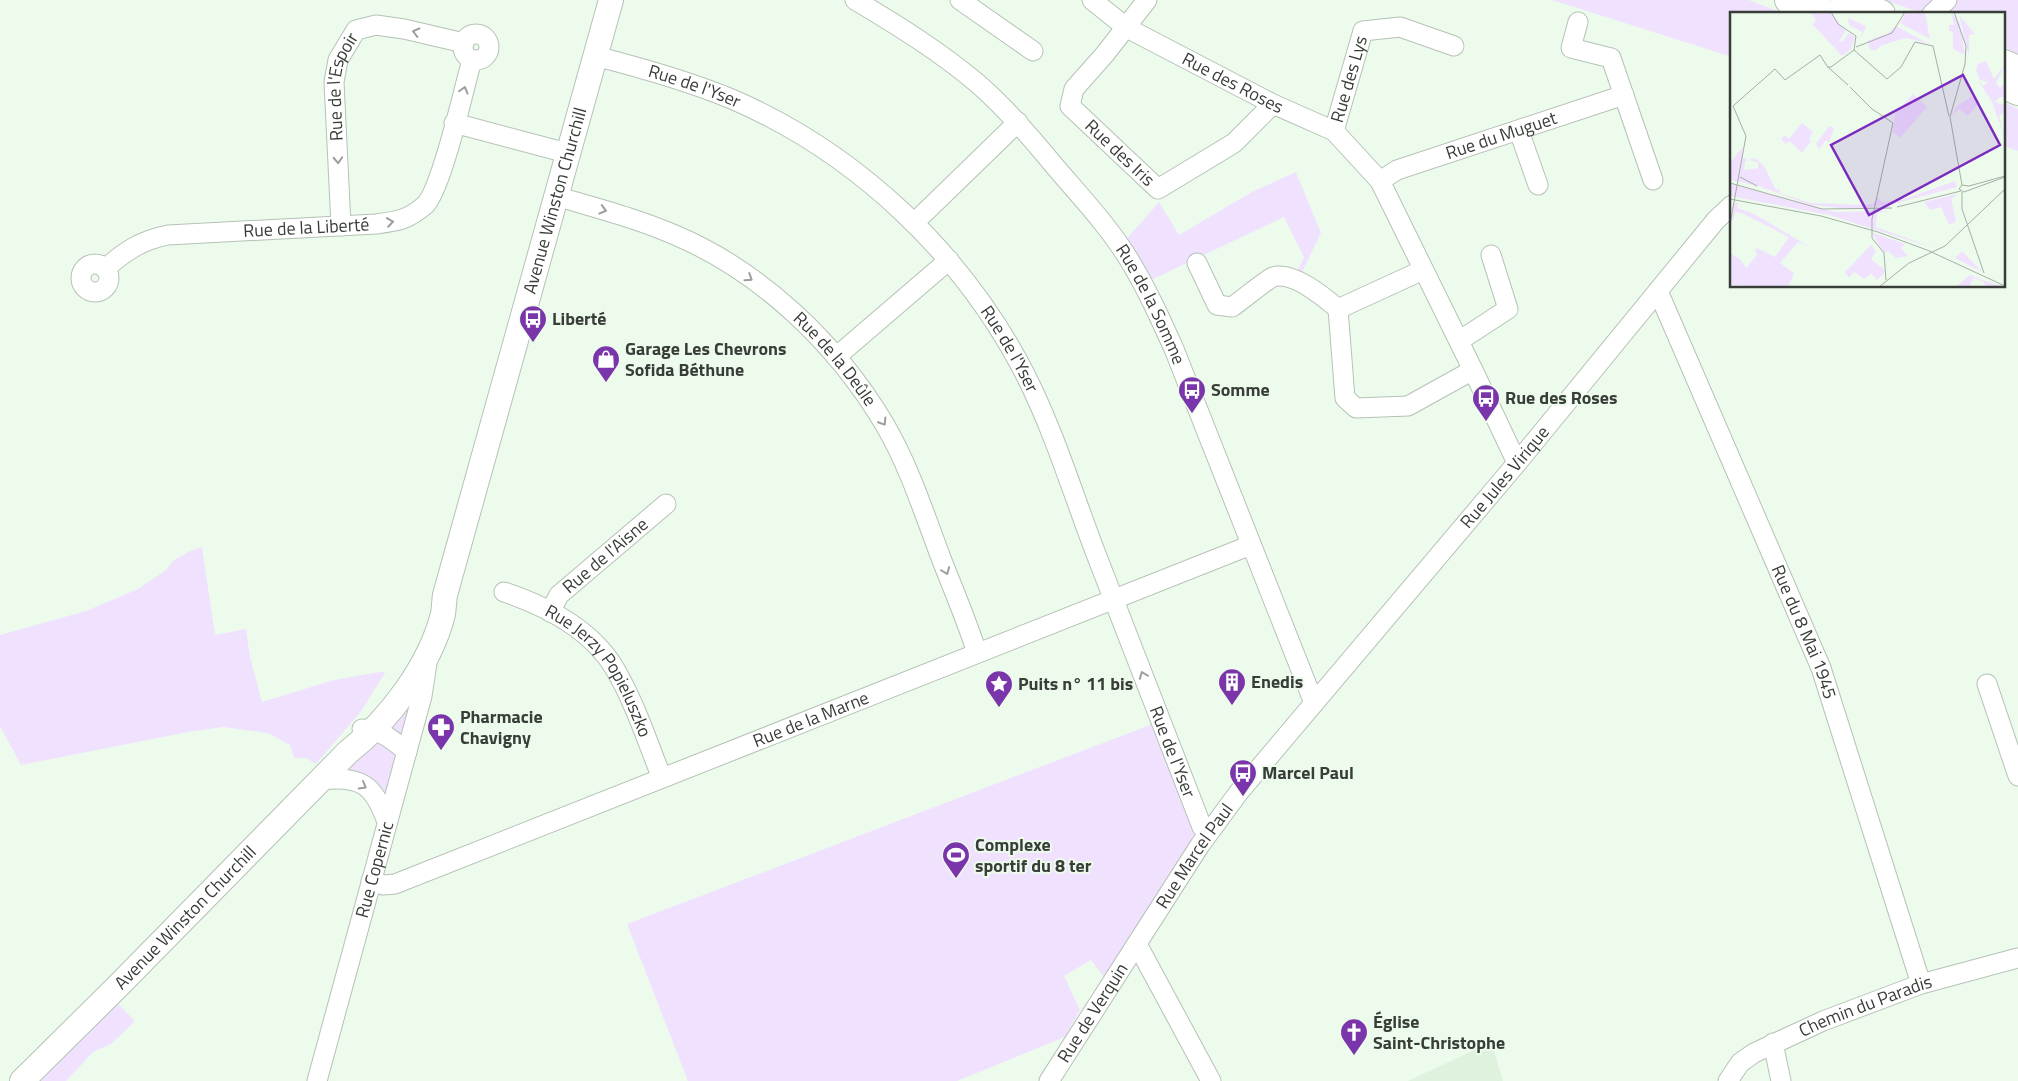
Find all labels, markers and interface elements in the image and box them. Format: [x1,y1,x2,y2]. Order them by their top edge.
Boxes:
inset map [1730,12,2006,288]
street label: Rue de l'Espoir [320,27,365,142]
one-way arrow [412,27,421,38]
street label: Rue des Lys [1323,32,1374,126]
street label: Rue des Roses [1178,45,1288,120]
street label: Rue de l'Yser [645,57,745,114]
one-way arrow [459,86,469,94]
street label: Avenue Winston Churchill [516,104,593,297]
street label: Rue du Muguet [1442,104,1561,166]
street label: Rue des Iris [1079,113,1161,192]
one-way arrow [332,156,343,164]
one-way arrow [598,204,607,215]
street label: Rue de la Liberté [242,210,370,244]
one-way arrow [386,217,394,228]
street label: Rue de la Somme [1109,238,1193,368]
one-way arrow [744,272,753,281]
street label: Rue de l'Yser [974,300,1046,397]
bus stop icon: Liberté [518,304,548,343]
place label: Liberté [552,305,607,332]
street label: Rue de la Deûle [787,305,884,411]
place label: Garage Les Chevrons Sofida Béthune [625,335,786,383]
shop icon: Garage Les Chevrons Sofida Béthune [591,344,621,383]
bus stop icon: Somme [1177,375,1207,414]
place label: Somme [1211,376,1270,403]
bus stop icon: Rue des Roses [1471,383,1501,422]
place label: Rue des Roses [1505,384,1618,411]
one-way arrow [876,416,886,425]
street label: Rue Jules Virique [1453,420,1555,534]
street label: Rue de l'Aisne [556,511,654,600]
street label: Rue du 8 Mai 1945 [1765,560,1844,702]
one-way arrow [940,566,950,575]
street label: Rue Jerzy Popieluszko [540,597,659,741]
building icon: Enedis [1217,667,1247,706]
place label: Enedis [1251,668,1303,695]
place icon: Puits n° 11 bis [984,669,1014,708]
place label: Puits n° 11 bis [1018,670,1133,697]
one-way arrow [1139,672,1149,680]
street label: Rue de la Marne [749,684,873,754]
street label: Rue de l'Yser [1143,702,1203,801]
place label: Pharmacie Chavigny [460,703,543,751]
pharmacy icon: Pharmacie Chavigny [426,712,456,751]
bus stop icon: Marcel Paul [1228,758,1258,797]
place label: Marcel Paul [1262,759,1354,786]
one-way arrow [358,780,367,790]
street label: Rue Marcel Paul [1149,797,1239,914]
street label: Rue Copernic [348,818,400,921]
place label: Complexe sportif du 8 ter [975,831,1092,879]
street label: Avenue Winston Churchill [108,839,262,995]
sports icon: Complexe sportif du 8 ter [941,840,971,879]
street label: Rue de Verquin [1050,957,1134,1068]
street label: Chemin du Paradis [1794,968,1935,1043]
place label: Église Saint-Christophe [1373,1008,1505,1056]
church icon: Église Saint-Christophe [1339,1017,1369,1056]

